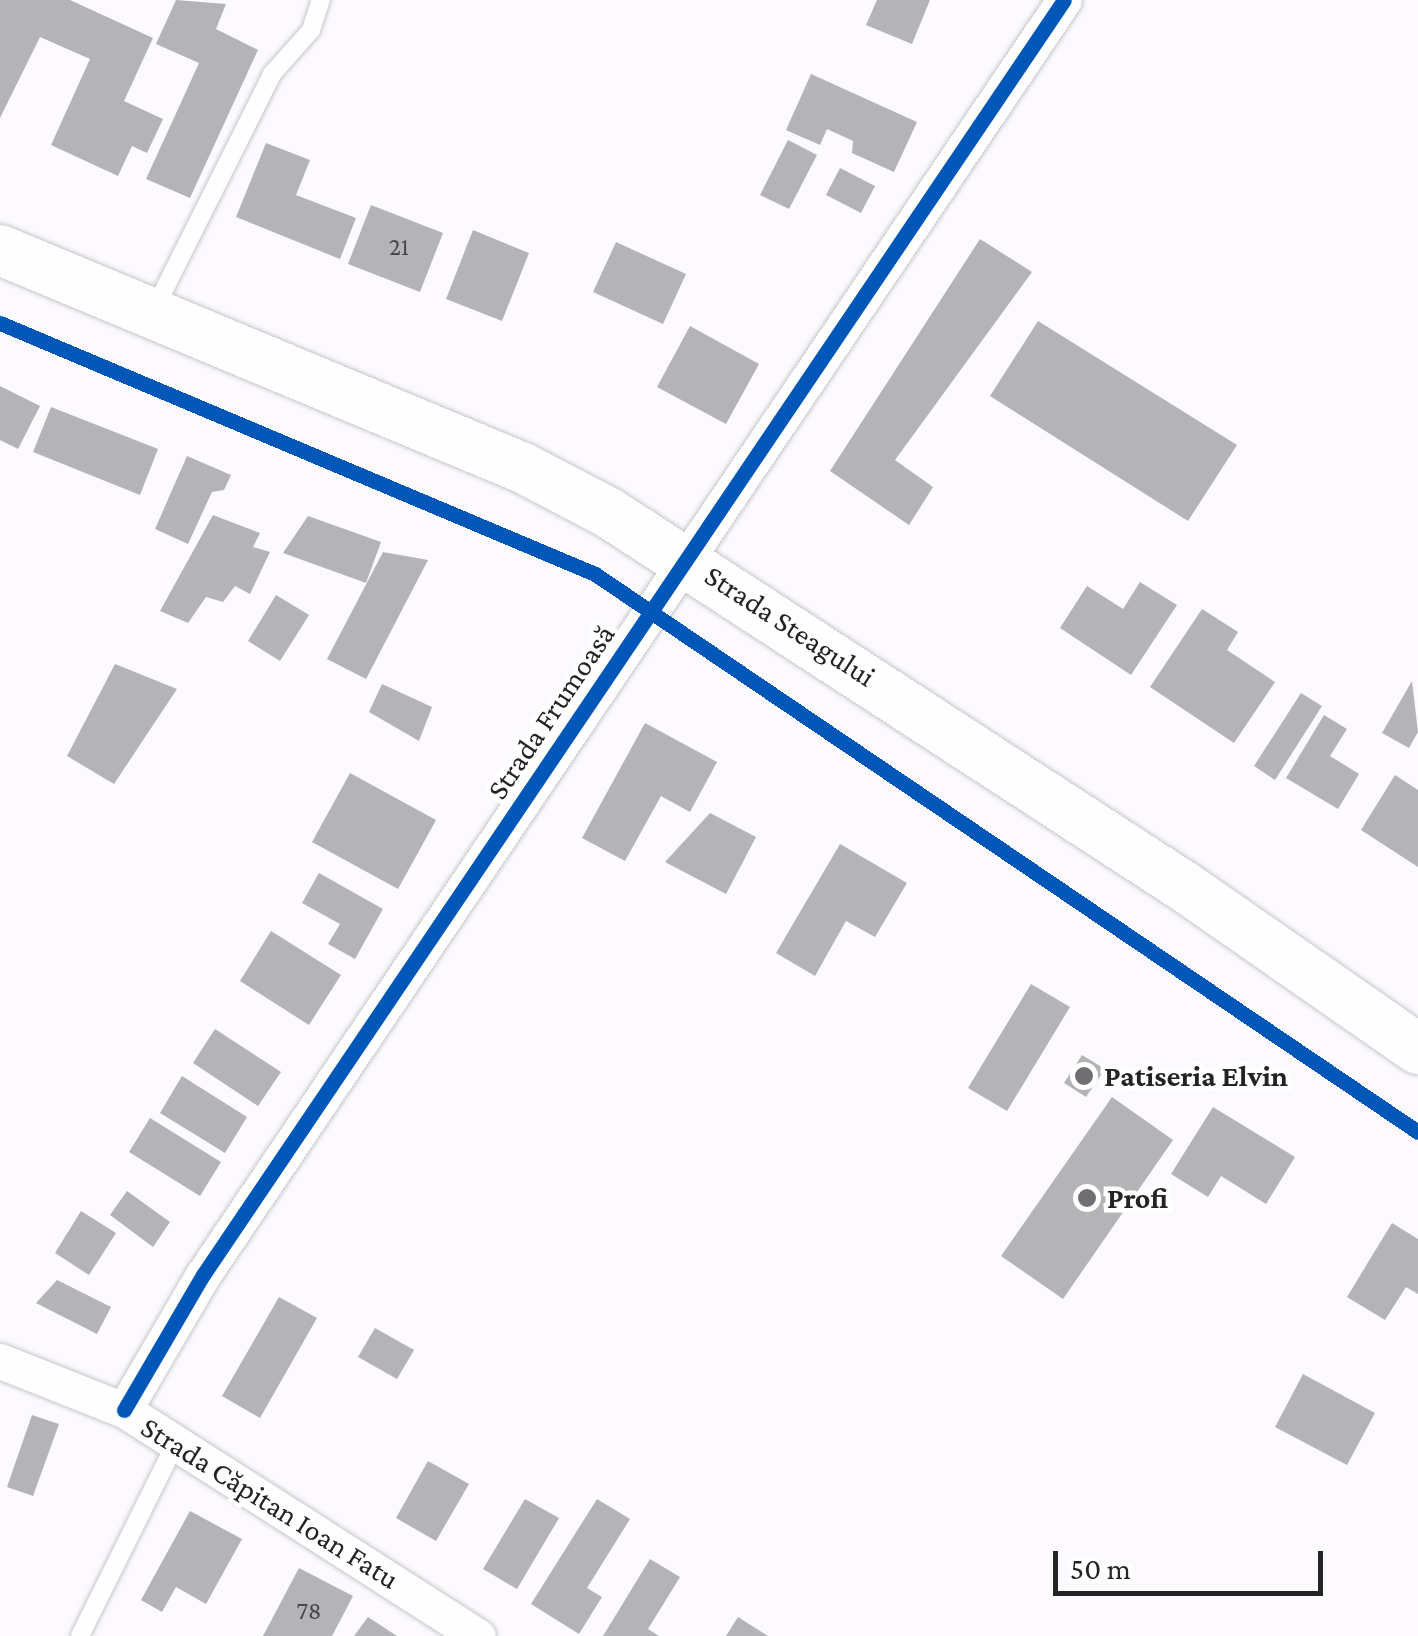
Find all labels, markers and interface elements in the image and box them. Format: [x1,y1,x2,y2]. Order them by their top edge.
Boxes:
house number: 21 [389,232,409,262]
street label: Strada Steagului [698,557,882,695]
street label: Strada Frumoasă [479,618,623,806]
place label: Patiseria Elvin [1104,1058,1288,1094]
marker: Patiseria Elvin [1073,1065,1095,1087]
place label: Profi [1107,1180,1168,1216]
marker: Profi [1076,1187,1098,1209]
street label: Strada Căpitan Ioan Fatu [134,1409,406,1597]
scale bar [1058,1531,1328,1593]
text: 50 m [1070,1552,1131,1585]
house number: 78 [297,1596,321,1626]

